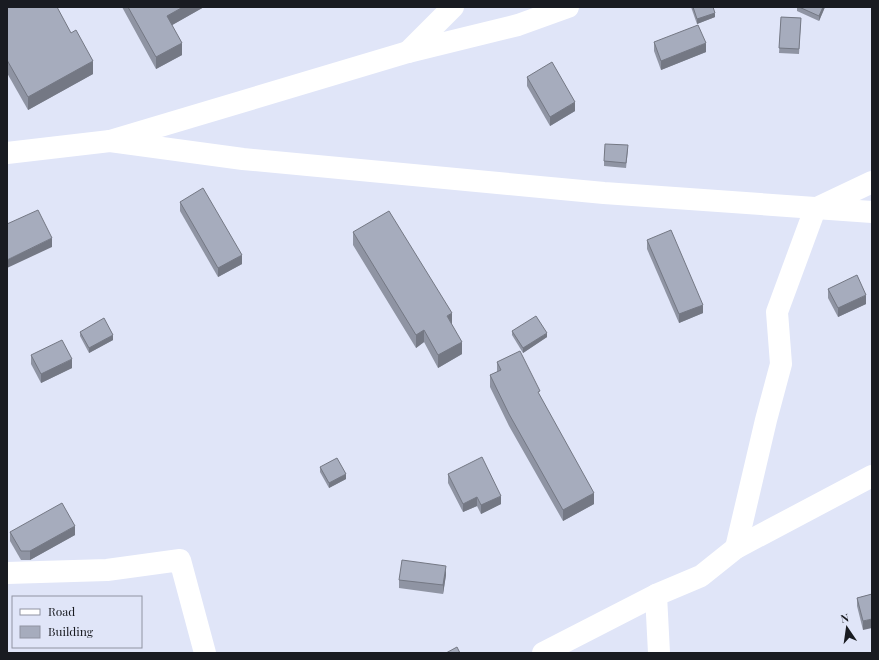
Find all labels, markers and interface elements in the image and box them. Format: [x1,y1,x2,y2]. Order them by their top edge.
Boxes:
legend [12,596,142,648]
text: Road [48,603,75,619]
north arrow [827,608,867,648]
text: N [839,610,850,626]
text: Building [48,623,94,639]

